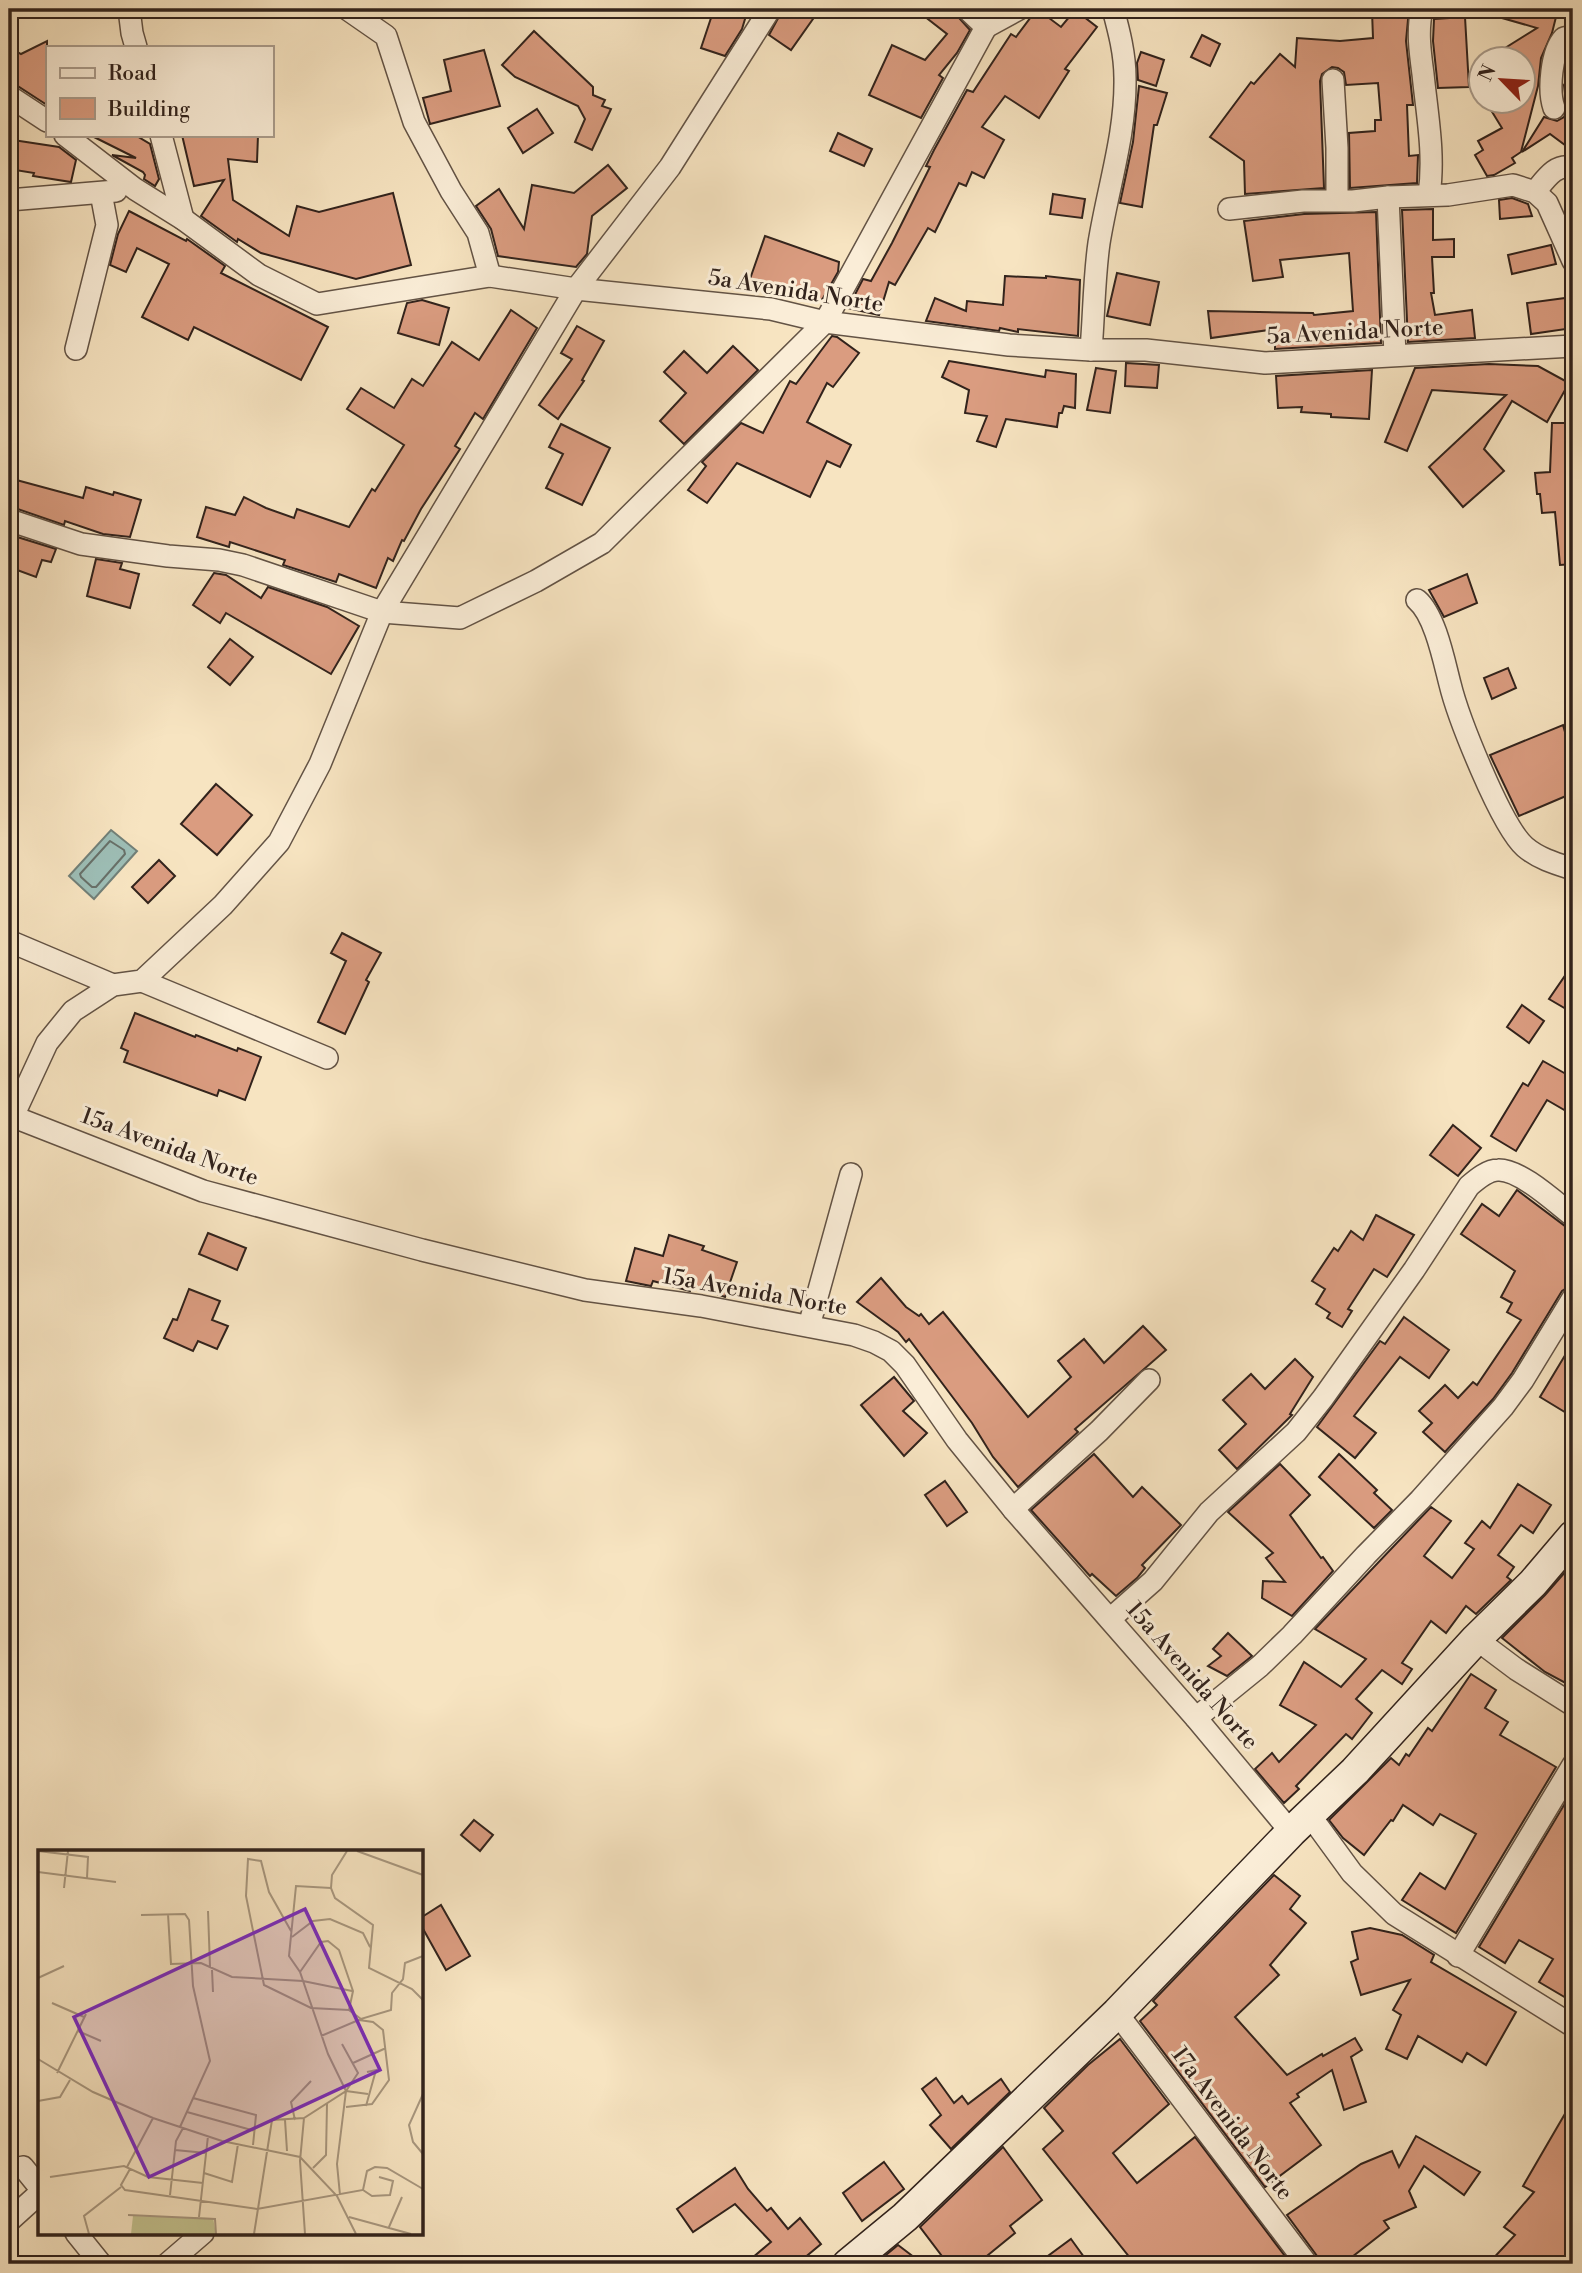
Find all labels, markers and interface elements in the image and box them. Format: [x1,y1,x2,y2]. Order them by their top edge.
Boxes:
legend [46,46,273,136]
north arrow [1466,46,1536,116]
text: Road [108,61,157,87]
text: N [1473,61,1502,85]
text: Building [107,97,190,123]
street label: 5a Avenida Norte [706,263,885,319]
street label: 5a Avenida Norte [1266,313,1444,351]
street label: 15a Avenida Norte [77,1102,262,1192]
street label: 15a Avenida Norte [660,1262,849,1322]
street label: 15a Avenida Norte [1120,1596,1264,1755]
inset map [38,1850,424,2234]
street label: 17a Avenida Norte [1165,2041,1299,2206]

